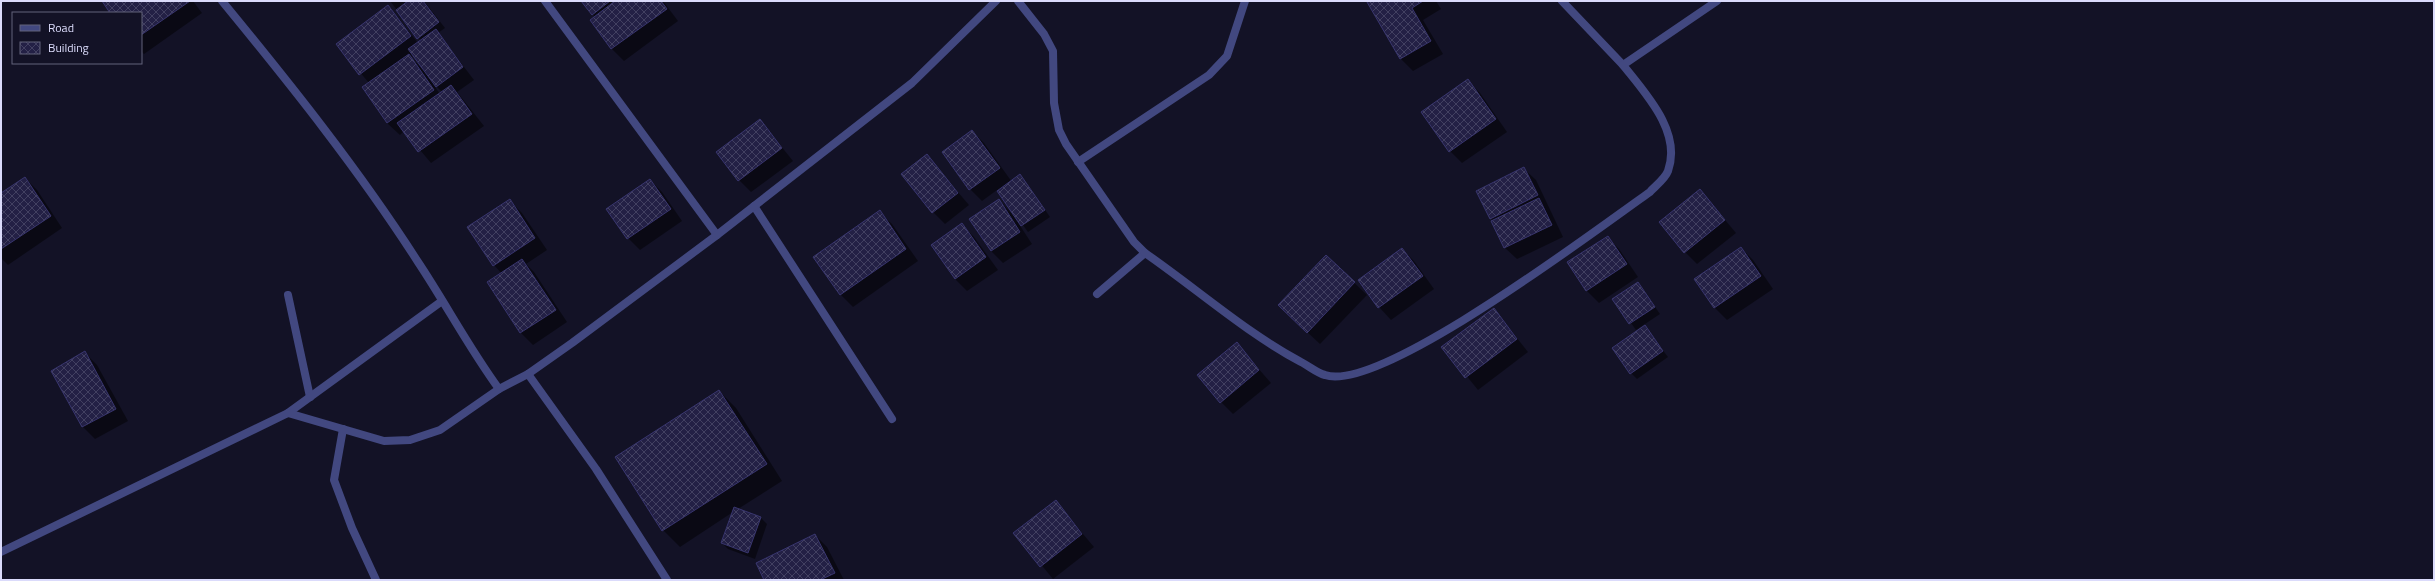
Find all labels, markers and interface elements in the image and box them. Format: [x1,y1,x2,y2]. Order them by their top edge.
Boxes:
legend [12,12,142,64]
text: Road [48,18,74,37]
text: Building [48,38,89,57]

